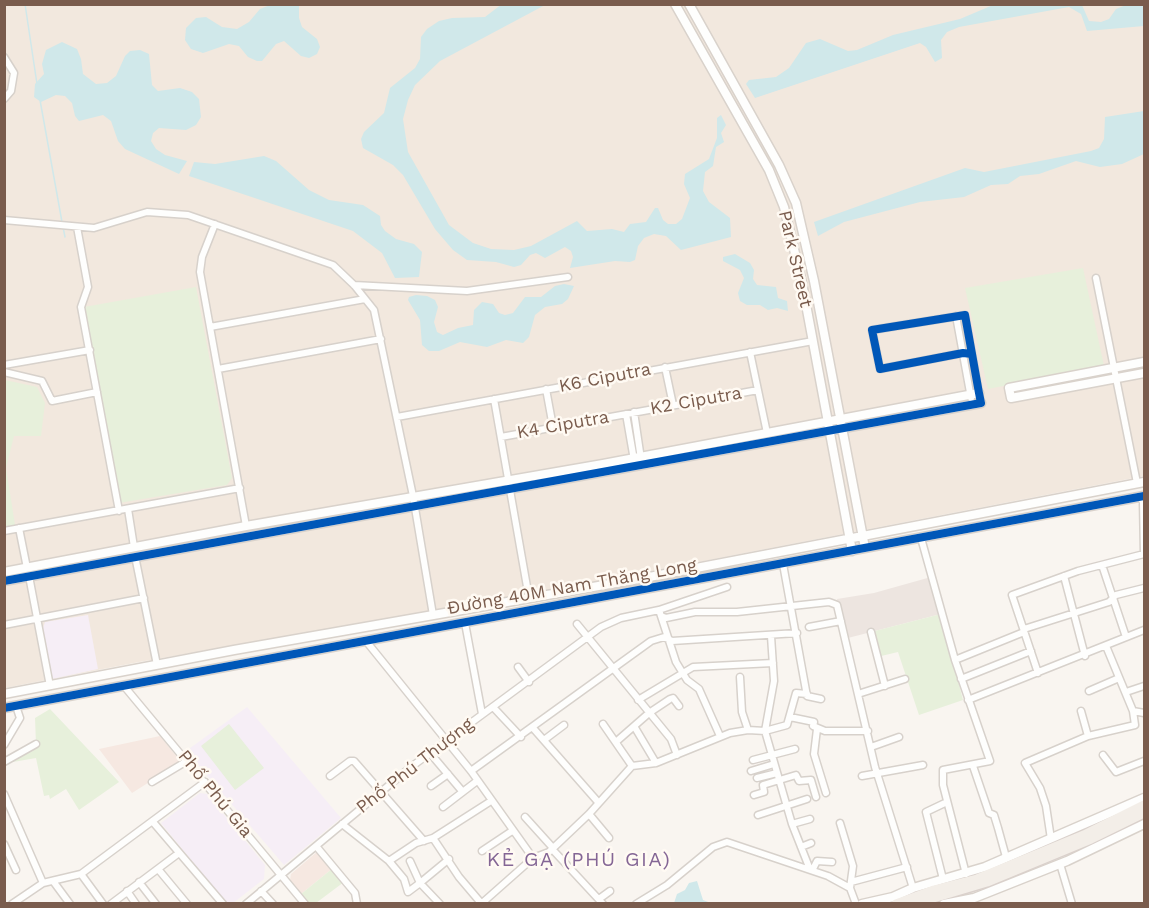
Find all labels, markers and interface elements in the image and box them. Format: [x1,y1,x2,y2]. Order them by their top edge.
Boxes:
street label: Park Street [773,208,817,310]
street label: K6 Ciputra [557,359,653,397]
street label: K2 Ciputra [648,382,744,420]
street label: K4 Ciputra [515,406,611,444]
street label: Đường 40M Nam Thăng Long [446,554,698,620]
street label: Phố Phú Thượng [352,714,478,818]
street label: Phố Phú Gia [173,746,257,842]
district label: KẺ GẠ (PHÚ GIA) [487,848,671,872]

